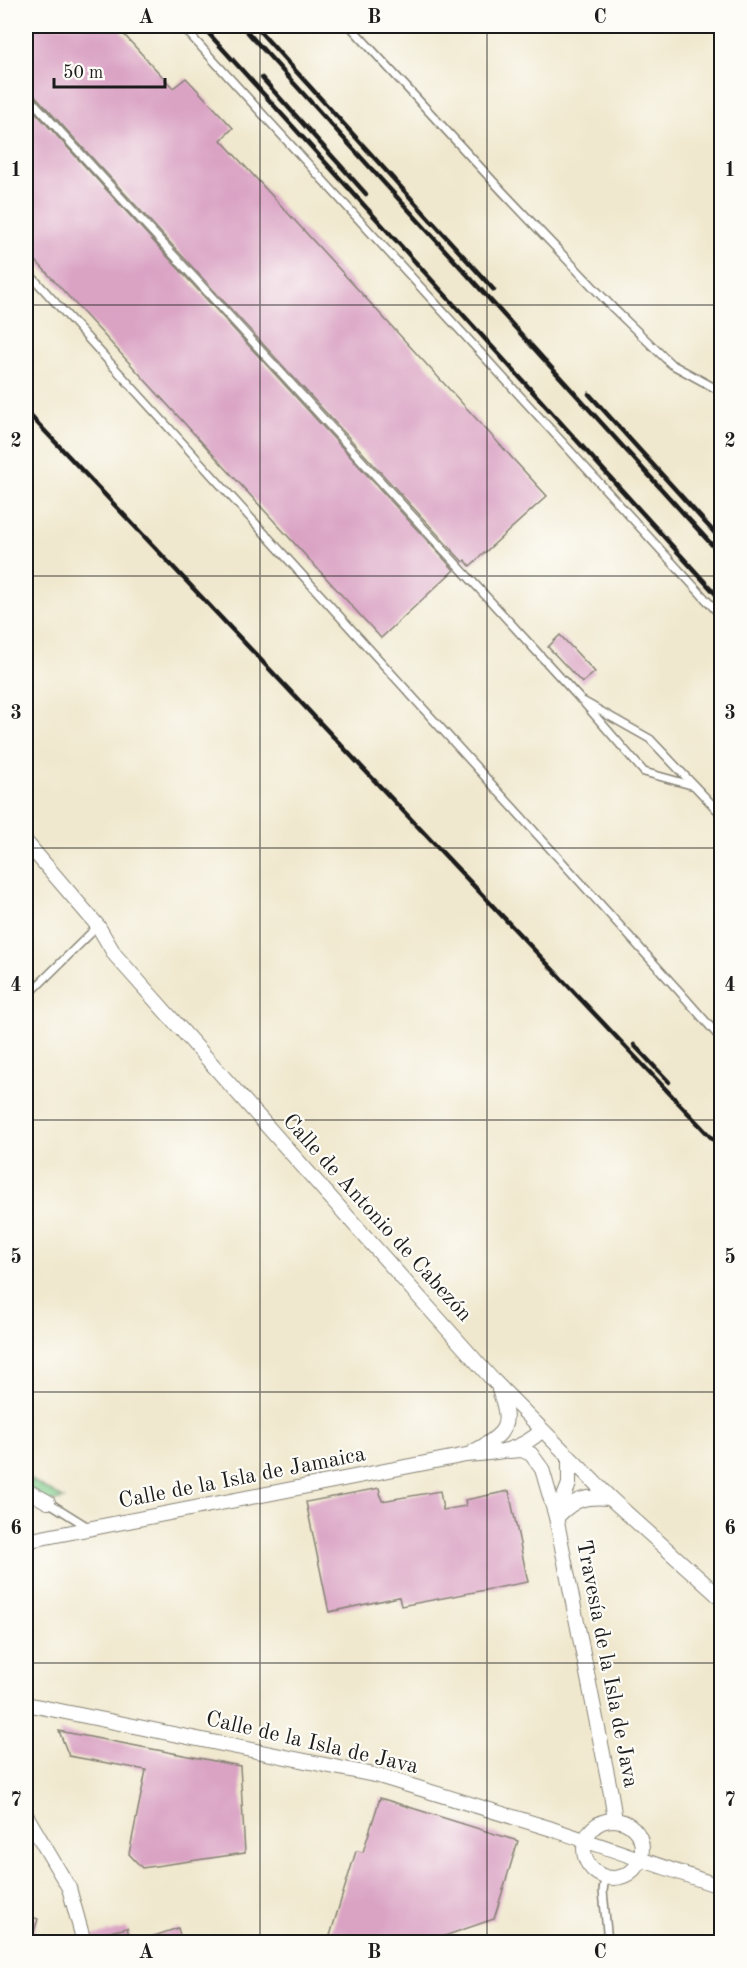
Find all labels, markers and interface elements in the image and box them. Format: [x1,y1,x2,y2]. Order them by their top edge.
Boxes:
text: A [138,8,154,28]
text: B [367,8,381,28]
text: C [593,8,607,28]
scale bar [54,51,165,89]
text: 50 m [63,64,103,82]
text: 1 [10,161,22,181]
text: 1 [724,161,736,181]
text: 2 [10,432,22,452]
text: 2 [724,432,736,452]
text: 3 [10,704,22,724]
text: 3 [724,704,736,724]
text: 4 [10,976,22,996]
text: 4 [724,976,736,996]
street label: Calle de Antonio de Cabezón [278,1110,476,1326]
text: 5 [10,1247,22,1268]
text: 5 [724,1247,736,1268]
street label: Calle de la Isla de Jamaica [117,1443,367,1513]
text: 6 [10,1519,22,1539]
text: 6 [724,1519,736,1539]
street label: Travesía de la Isla de Java [572,1538,642,1790]
street label: Calle de la Isla de Java [204,1708,420,1778]
text: 7 [10,1791,22,1811]
text: 7 [724,1791,736,1811]
text: A [138,1943,154,1963]
text: B [367,1943,381,1963]
text: C [593,1943,607,1963]

